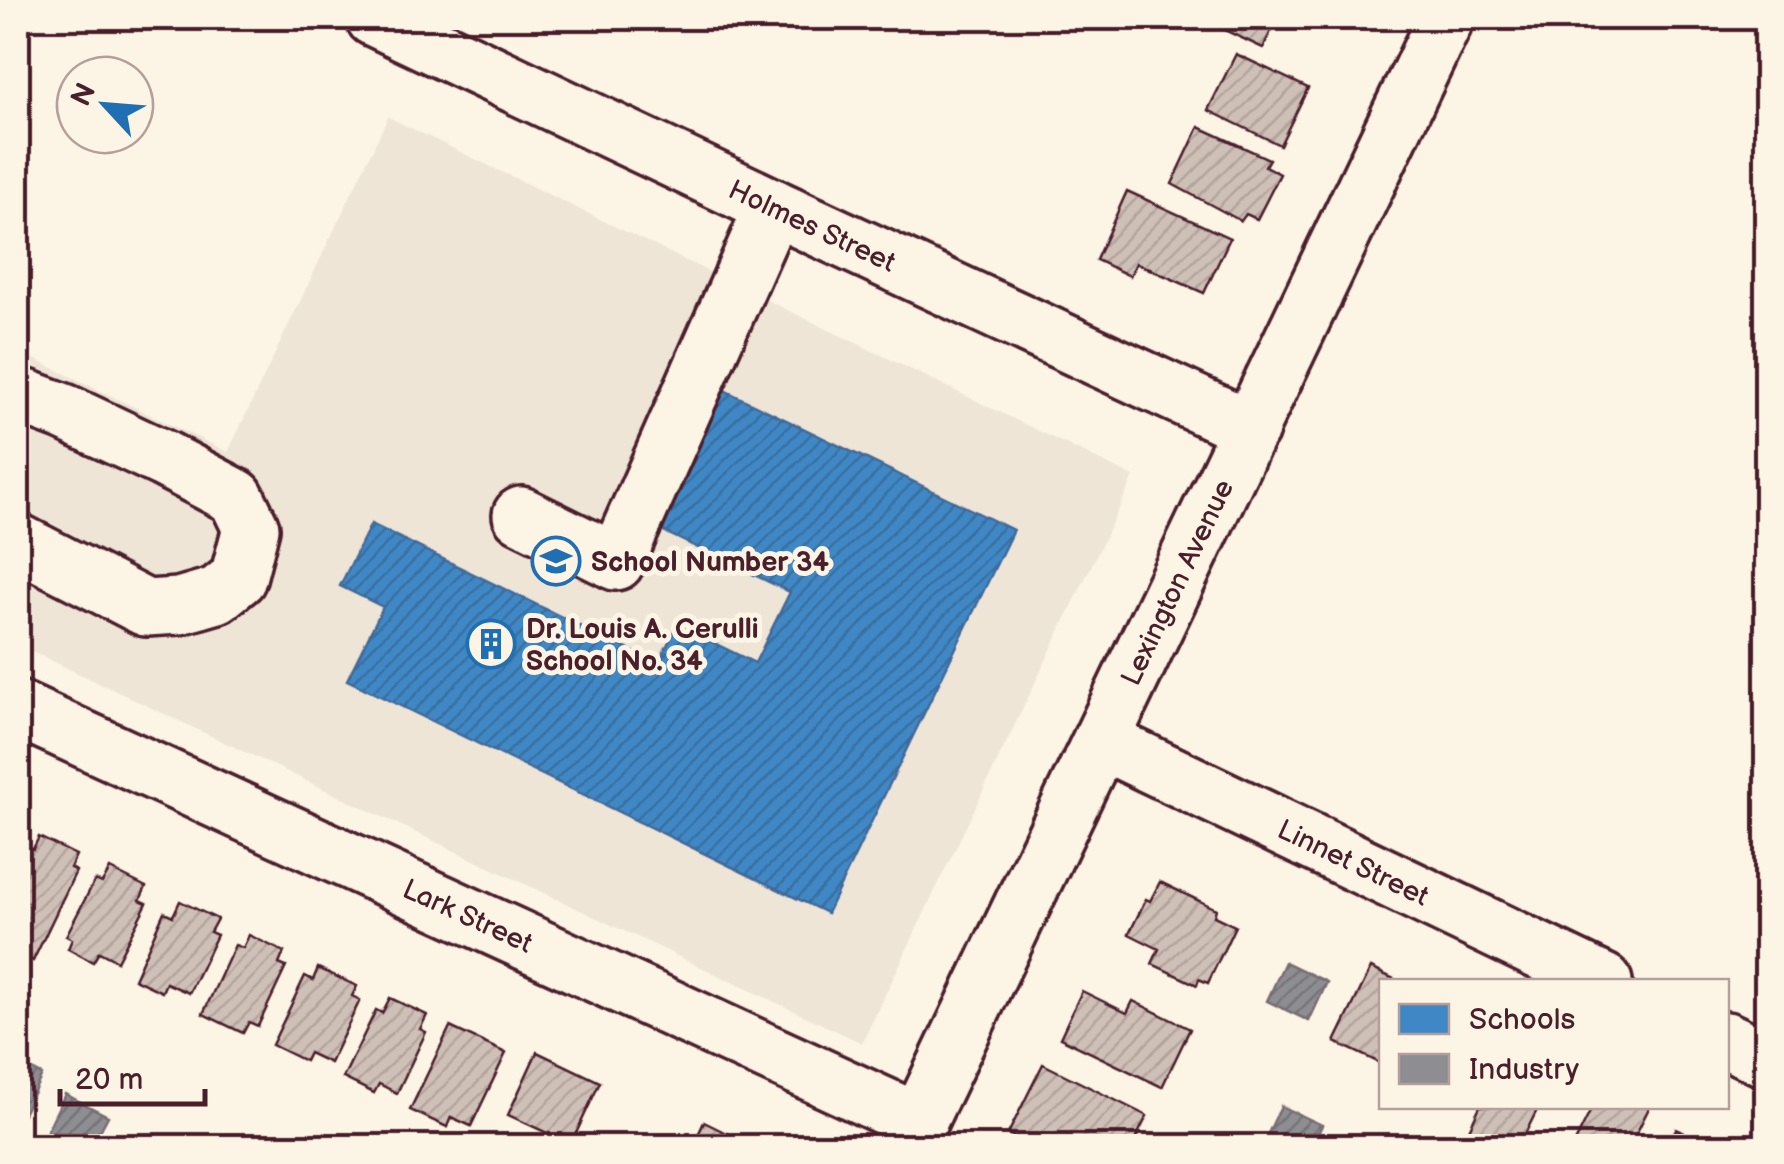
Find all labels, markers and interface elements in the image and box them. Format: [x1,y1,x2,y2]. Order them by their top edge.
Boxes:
north arrow [55,55,155,155]
text: N [64,78,103,111]
street label: Holmes Street [723,173,901,280]
street label: Lexington Avenue [1115,474,1241,691]
school or university icon: School Number 34 [530,535,582,587]
place label: School Number 34 [591,546,829,579]
place label: Dr. Louis A. Cerulli School No. 34 [526,613,759,678]
building icon: Dr. Louis A. Cerulli School No. 34 [465,618,517,670]
street label: Linnet Street [1272,813,1434,914]
street label: Lark Street [397,873,538,961]
legend [1379,979,1729,1109]
text: Schools [1469,1002,1575,1038]
scale bar [60,1044,205,1106]
text: Industry [1469,1052,1580,1088]
text: 20 m [75,1062,143,1098]

